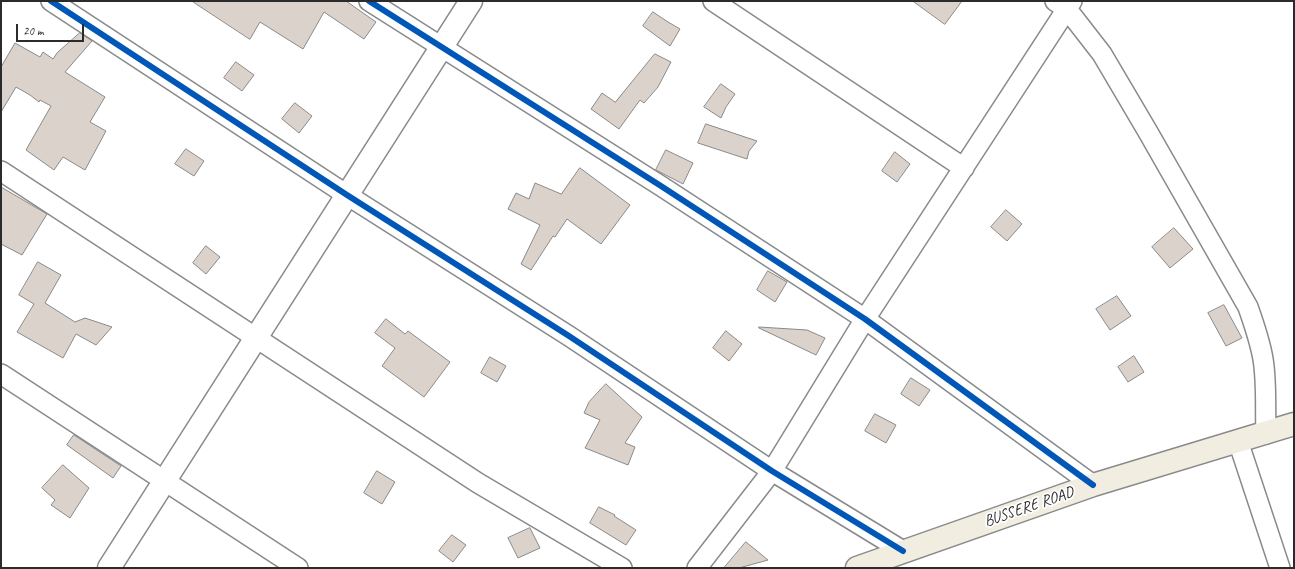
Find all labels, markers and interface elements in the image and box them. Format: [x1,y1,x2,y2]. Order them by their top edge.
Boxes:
scale bar [18,16,86,42]
text: 20 m [23,23,43,39]
street label: BUSSERE ROAD [982,483,1076,531]

